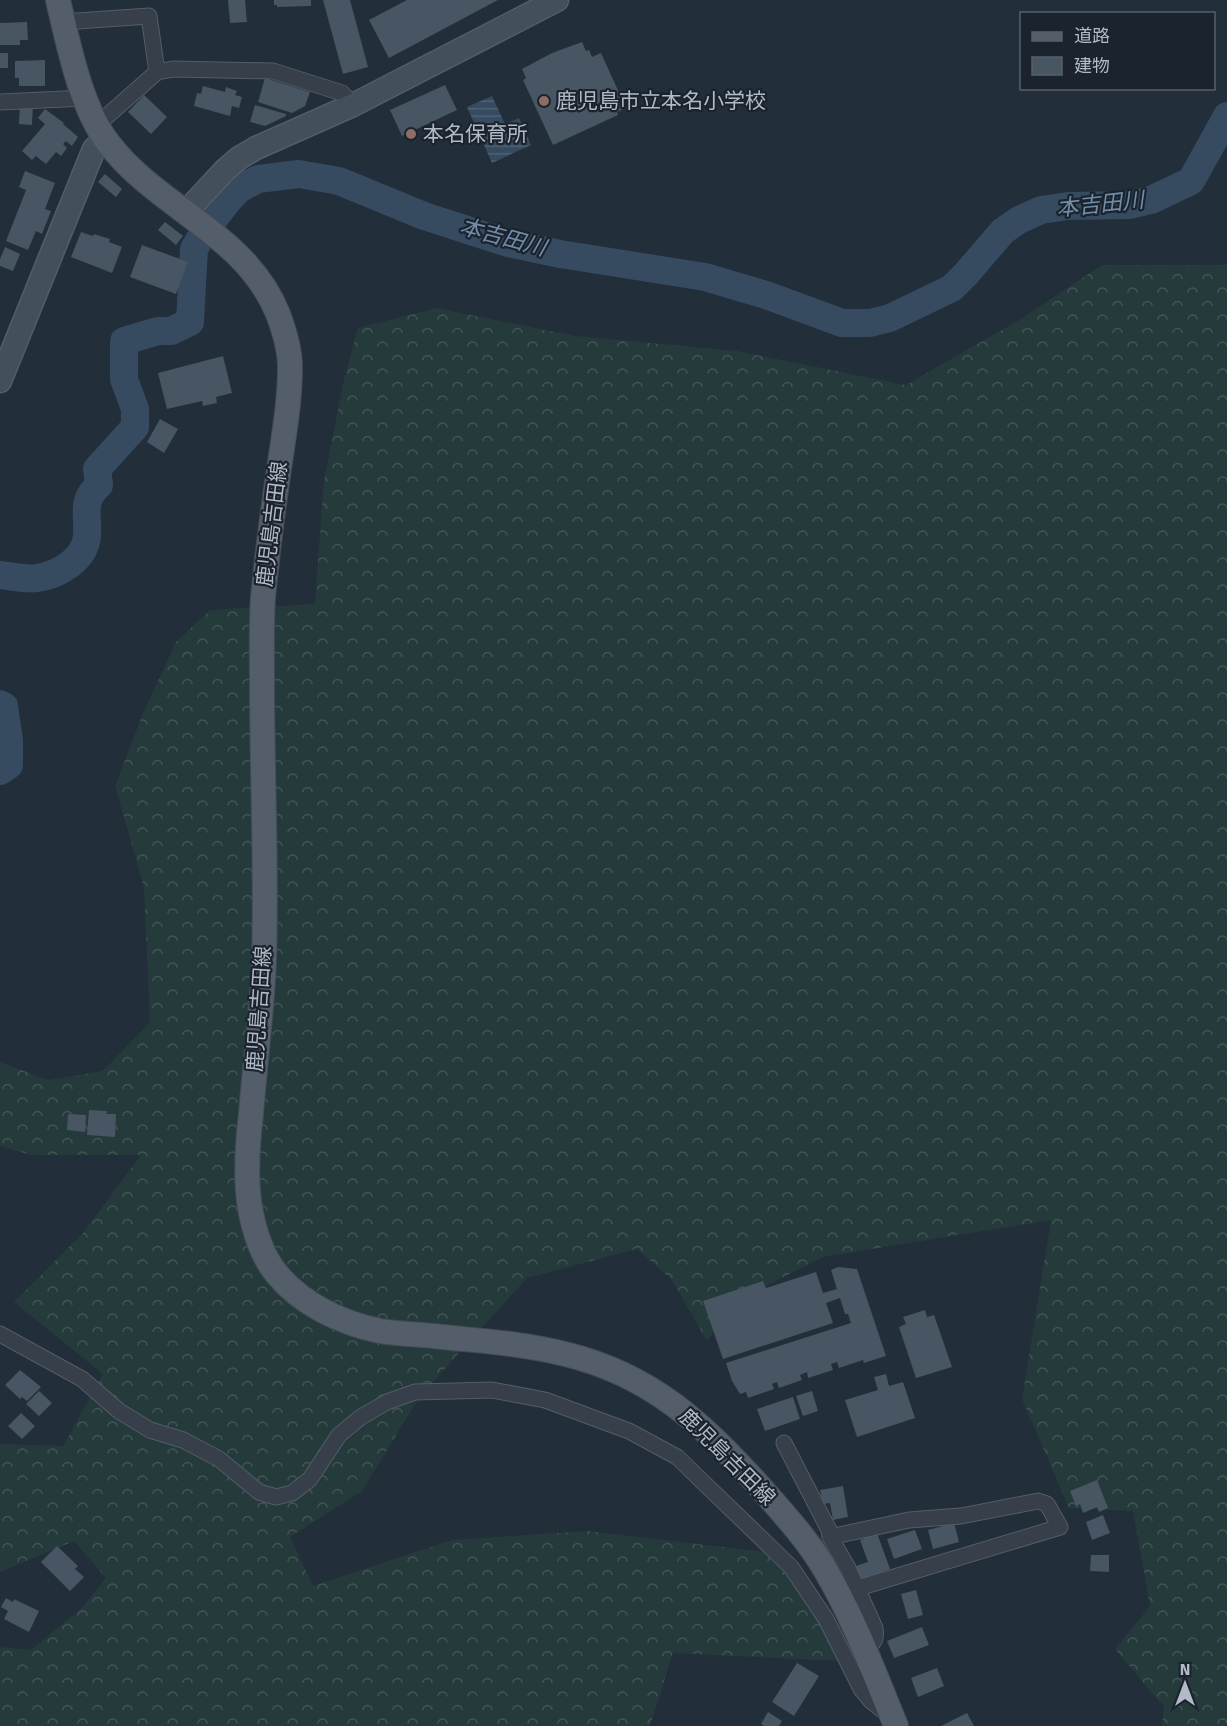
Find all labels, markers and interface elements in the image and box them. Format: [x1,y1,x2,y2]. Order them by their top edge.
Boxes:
legend [1020,12,1215,90]
text: 道路 [1074,25,1110,47]
text: 建物 [1074,55,1110,77]
place label: 鹿児島市立本名小学校 [556,88,766,114]
marker: 鹿児島市立本名小学校 [537,94,551,108]
place label: 本名保育所 [423,121,528,147]
marker: 本名保育所 [404,127,418,141]
water label: 本吉田川 [1055,186,1147,222]
water label: 本吉田川 [457,213,551,262]
street label: 鹿児島吉田線 [251,460,293,588]
street label: 鹿児島吉田線 [242,945,276,1073]
street label: 鹿児島吉田線 [673,1403,781,1511]
north arrow [1155,1654,1215,1714]
text: N [1180,1660,1190,1679]

